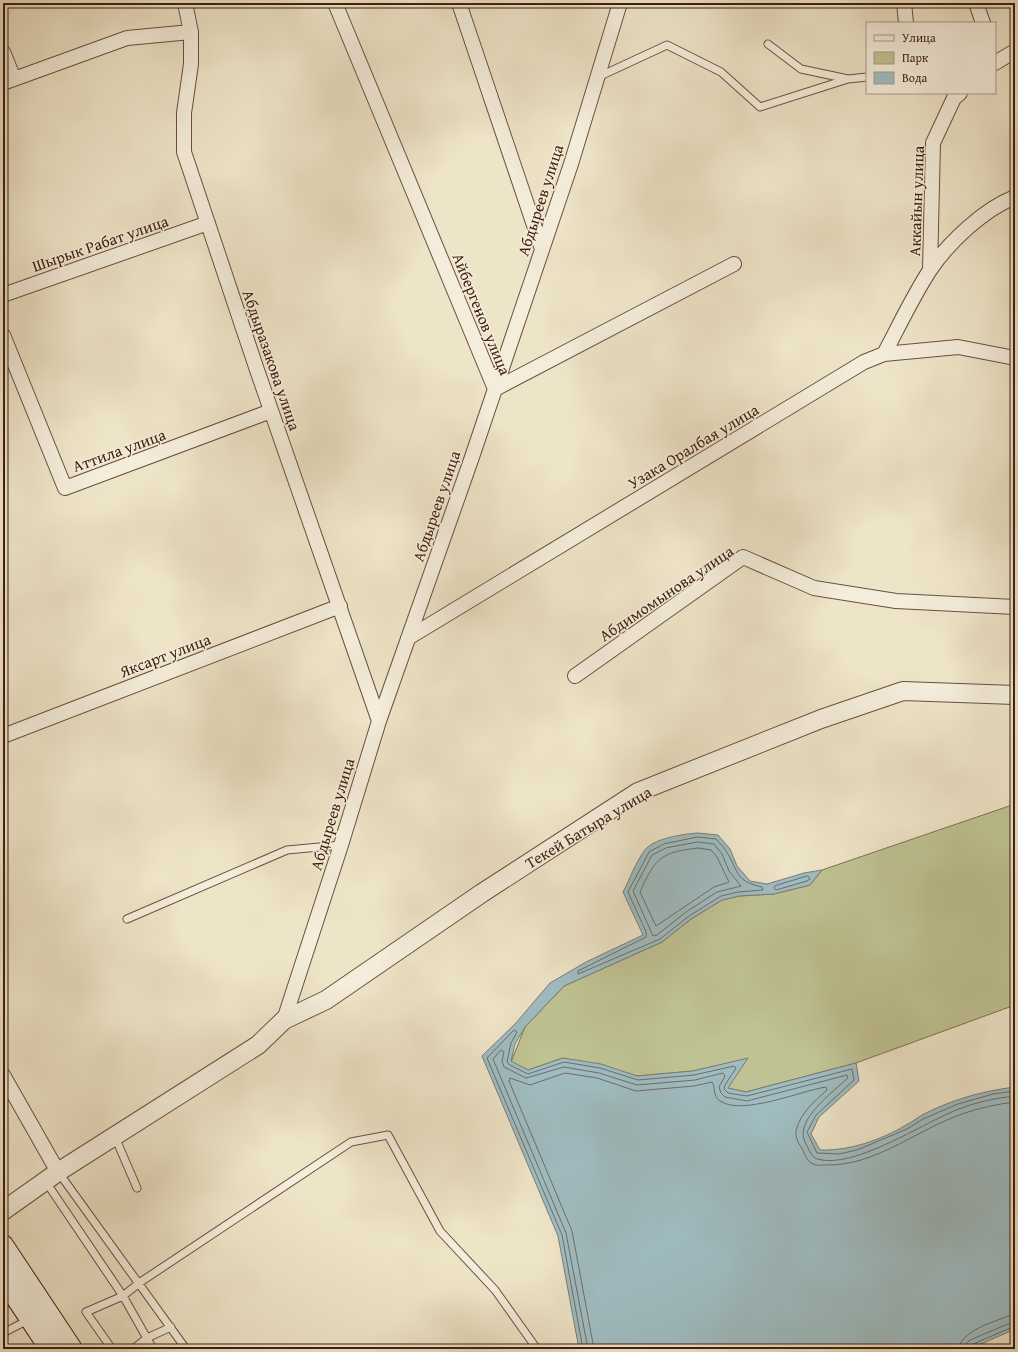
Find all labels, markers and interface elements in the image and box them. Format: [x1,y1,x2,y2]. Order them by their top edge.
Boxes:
legend [866,22,996,94]
text: Улица [902,29,936,46]
text: Парк [902,49,929,66]
text: Вода [902,69,927,86]
street label: Абдыреев улица [511,141,569,259]
street label: Аккайын улица [902,145,930,257]
street label: Шырык Рабат улица [29,208,172,278]
street label: Айбергенов улица [447,249,518,379]
street label: Абдыразакова улица [237,286,307,434]
street label: Узака Оралбая улица [623,397,763,495]
street label: Аттила улица [69,422,169,478]
street label: Абдыреев улица [406,447,466,565]
street label: Абдимомынова улица [594,539,738,647]
street label: Яксарт улица [115,627,214,684]
street label: Абдыреев улица [304,755,361,873]
street label: Текей Батыра улица [520,779,656,874]

